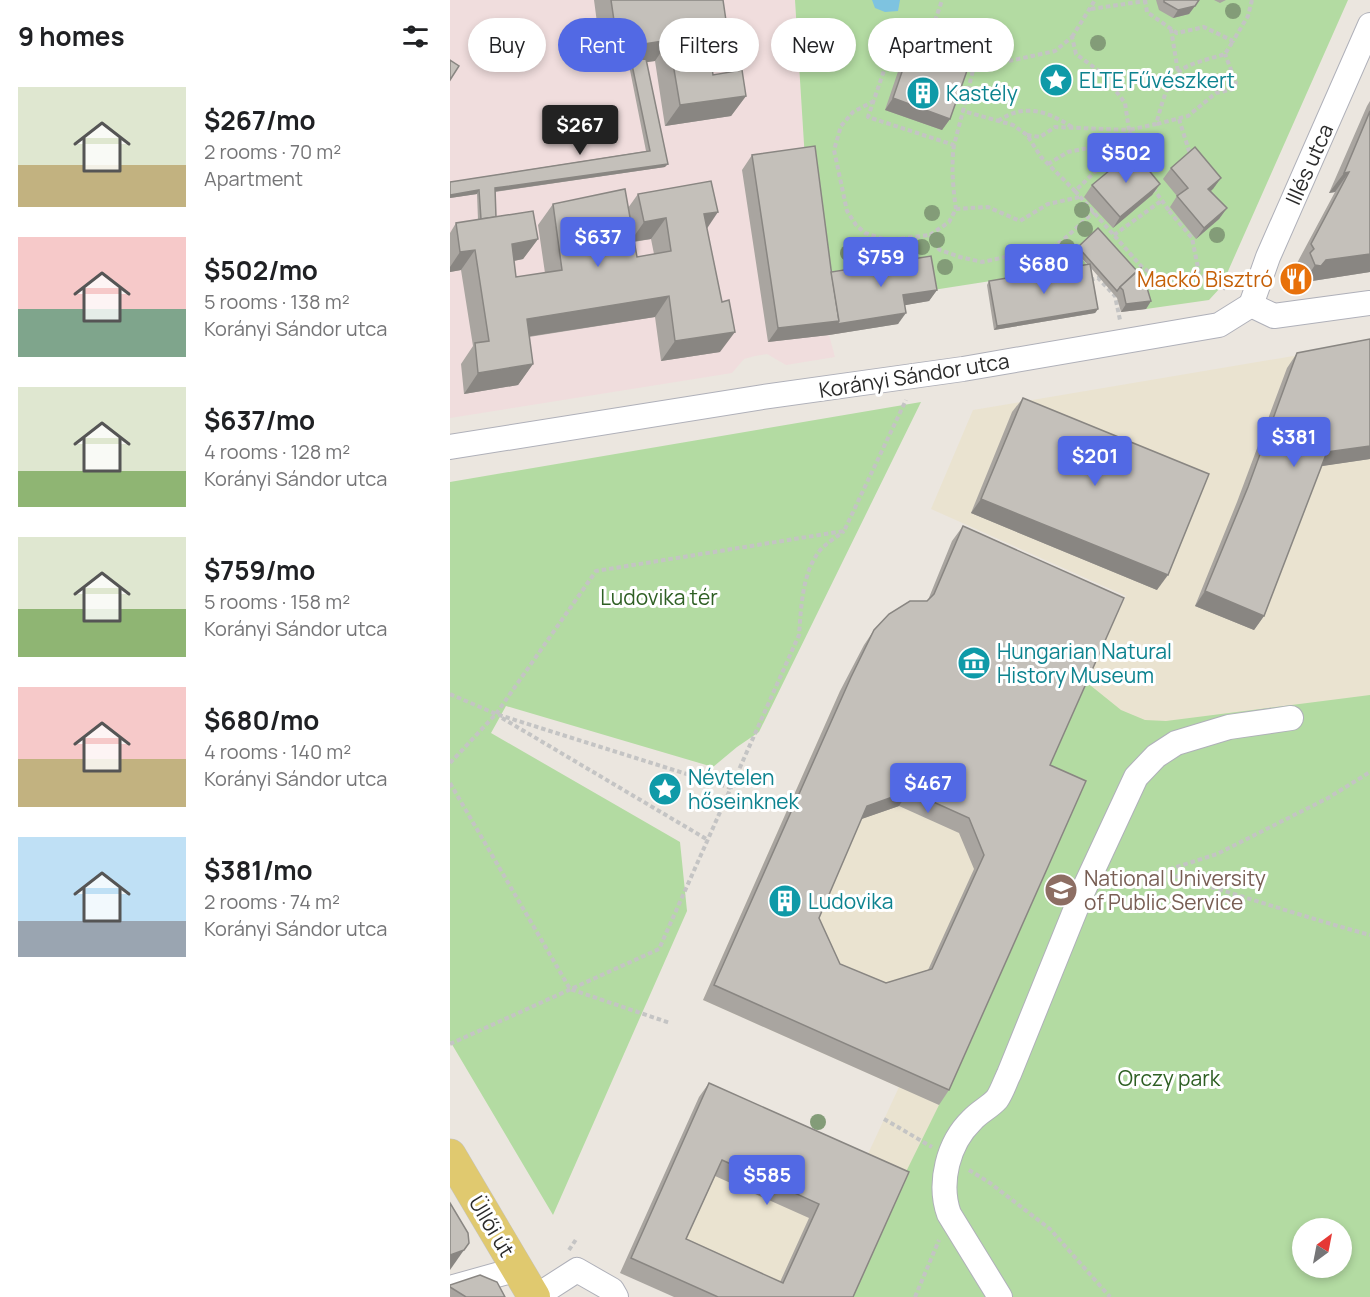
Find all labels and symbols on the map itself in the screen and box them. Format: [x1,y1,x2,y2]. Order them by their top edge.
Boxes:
place icon: ELTE Fűvészkert [1038,62,1074,98]
place label: ELTE Fűvészkert [1079,66,1235,94]
building icon: Kastély [905,75,941,111]
place label: Kastély [946,79,1018,107]
pin: $267 [544,105,616,156]
street label: Illés utca [1279,119,1339,209]
pin: $502 [1090,133,1162,184]
pin: $637 [562,217,634,268]
pin: $759 [845,237,917,288]
pin: $680 [1008,244,1080,295]
restaurant icon: Mackó Bisztró [1278,261,1314,297]
place label: Mackó Bisztró [1137,265,1273,293]
street label: Korányi Sándor utca [817,346,1011,404]
pin: $381 [1258,417,1330,468]
pin: $201 [1059,436,1131,487]
park label: Ludovika tér [600,583,718,611]
place label: Hungarian Natural History Museum [997,637,1172,689]
museum icon: Hungarian Natural History Museum [956,645,992,681]
place label: Névtelen hőseinknek [688,763,800,815]
pin: $467 [892,763,964,814]
place icon: Névtelen hőseinknek [647,771,683,807]
place label: National University of Public Service [1084,864,1266,916]
school or university icon: National University of Public Service [1043,872,1079,908]
building icon: Ludovika [767,883,803,919]
place label: Ludovika [808,887,893,915]
park label: Orczy park [1118,1064,1221,1092]
pin: $585 [731,1155,803,1206]
street label: Üllői út [463,1190,521,1262]
north arrow [1292,1218,1352,1278]

